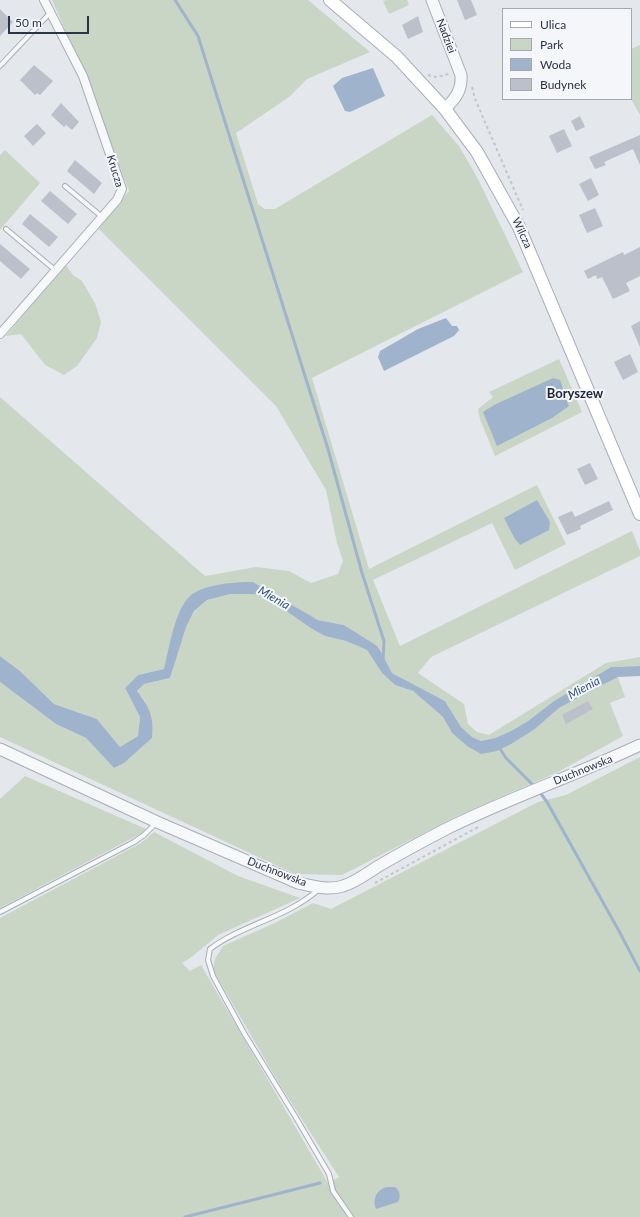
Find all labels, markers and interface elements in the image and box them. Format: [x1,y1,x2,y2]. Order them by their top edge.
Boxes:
scale bar [10,8,91,34]
legend [502,8,632,100]
text: 50 m [15,15,42,30]
street label: Nadziei [433,17,459,55]
text: Ulica [540,17,566,32]
text: Park [540,37,563,52]
text: Woda [540,57,571,72]
text: Budynek [540,77,586,92]
street label: Krucza [104,153,126,189]
street label: Wilcza [509,216,535,250]
district label: Boryszew [547,386,603,402]
water label: Mienia [256,583,292,613]
water label: Mienia [566,674,602,702]
street label: Duchnowska [552,752,614,788]
street label: Duchnowska [245,855,309,889]

